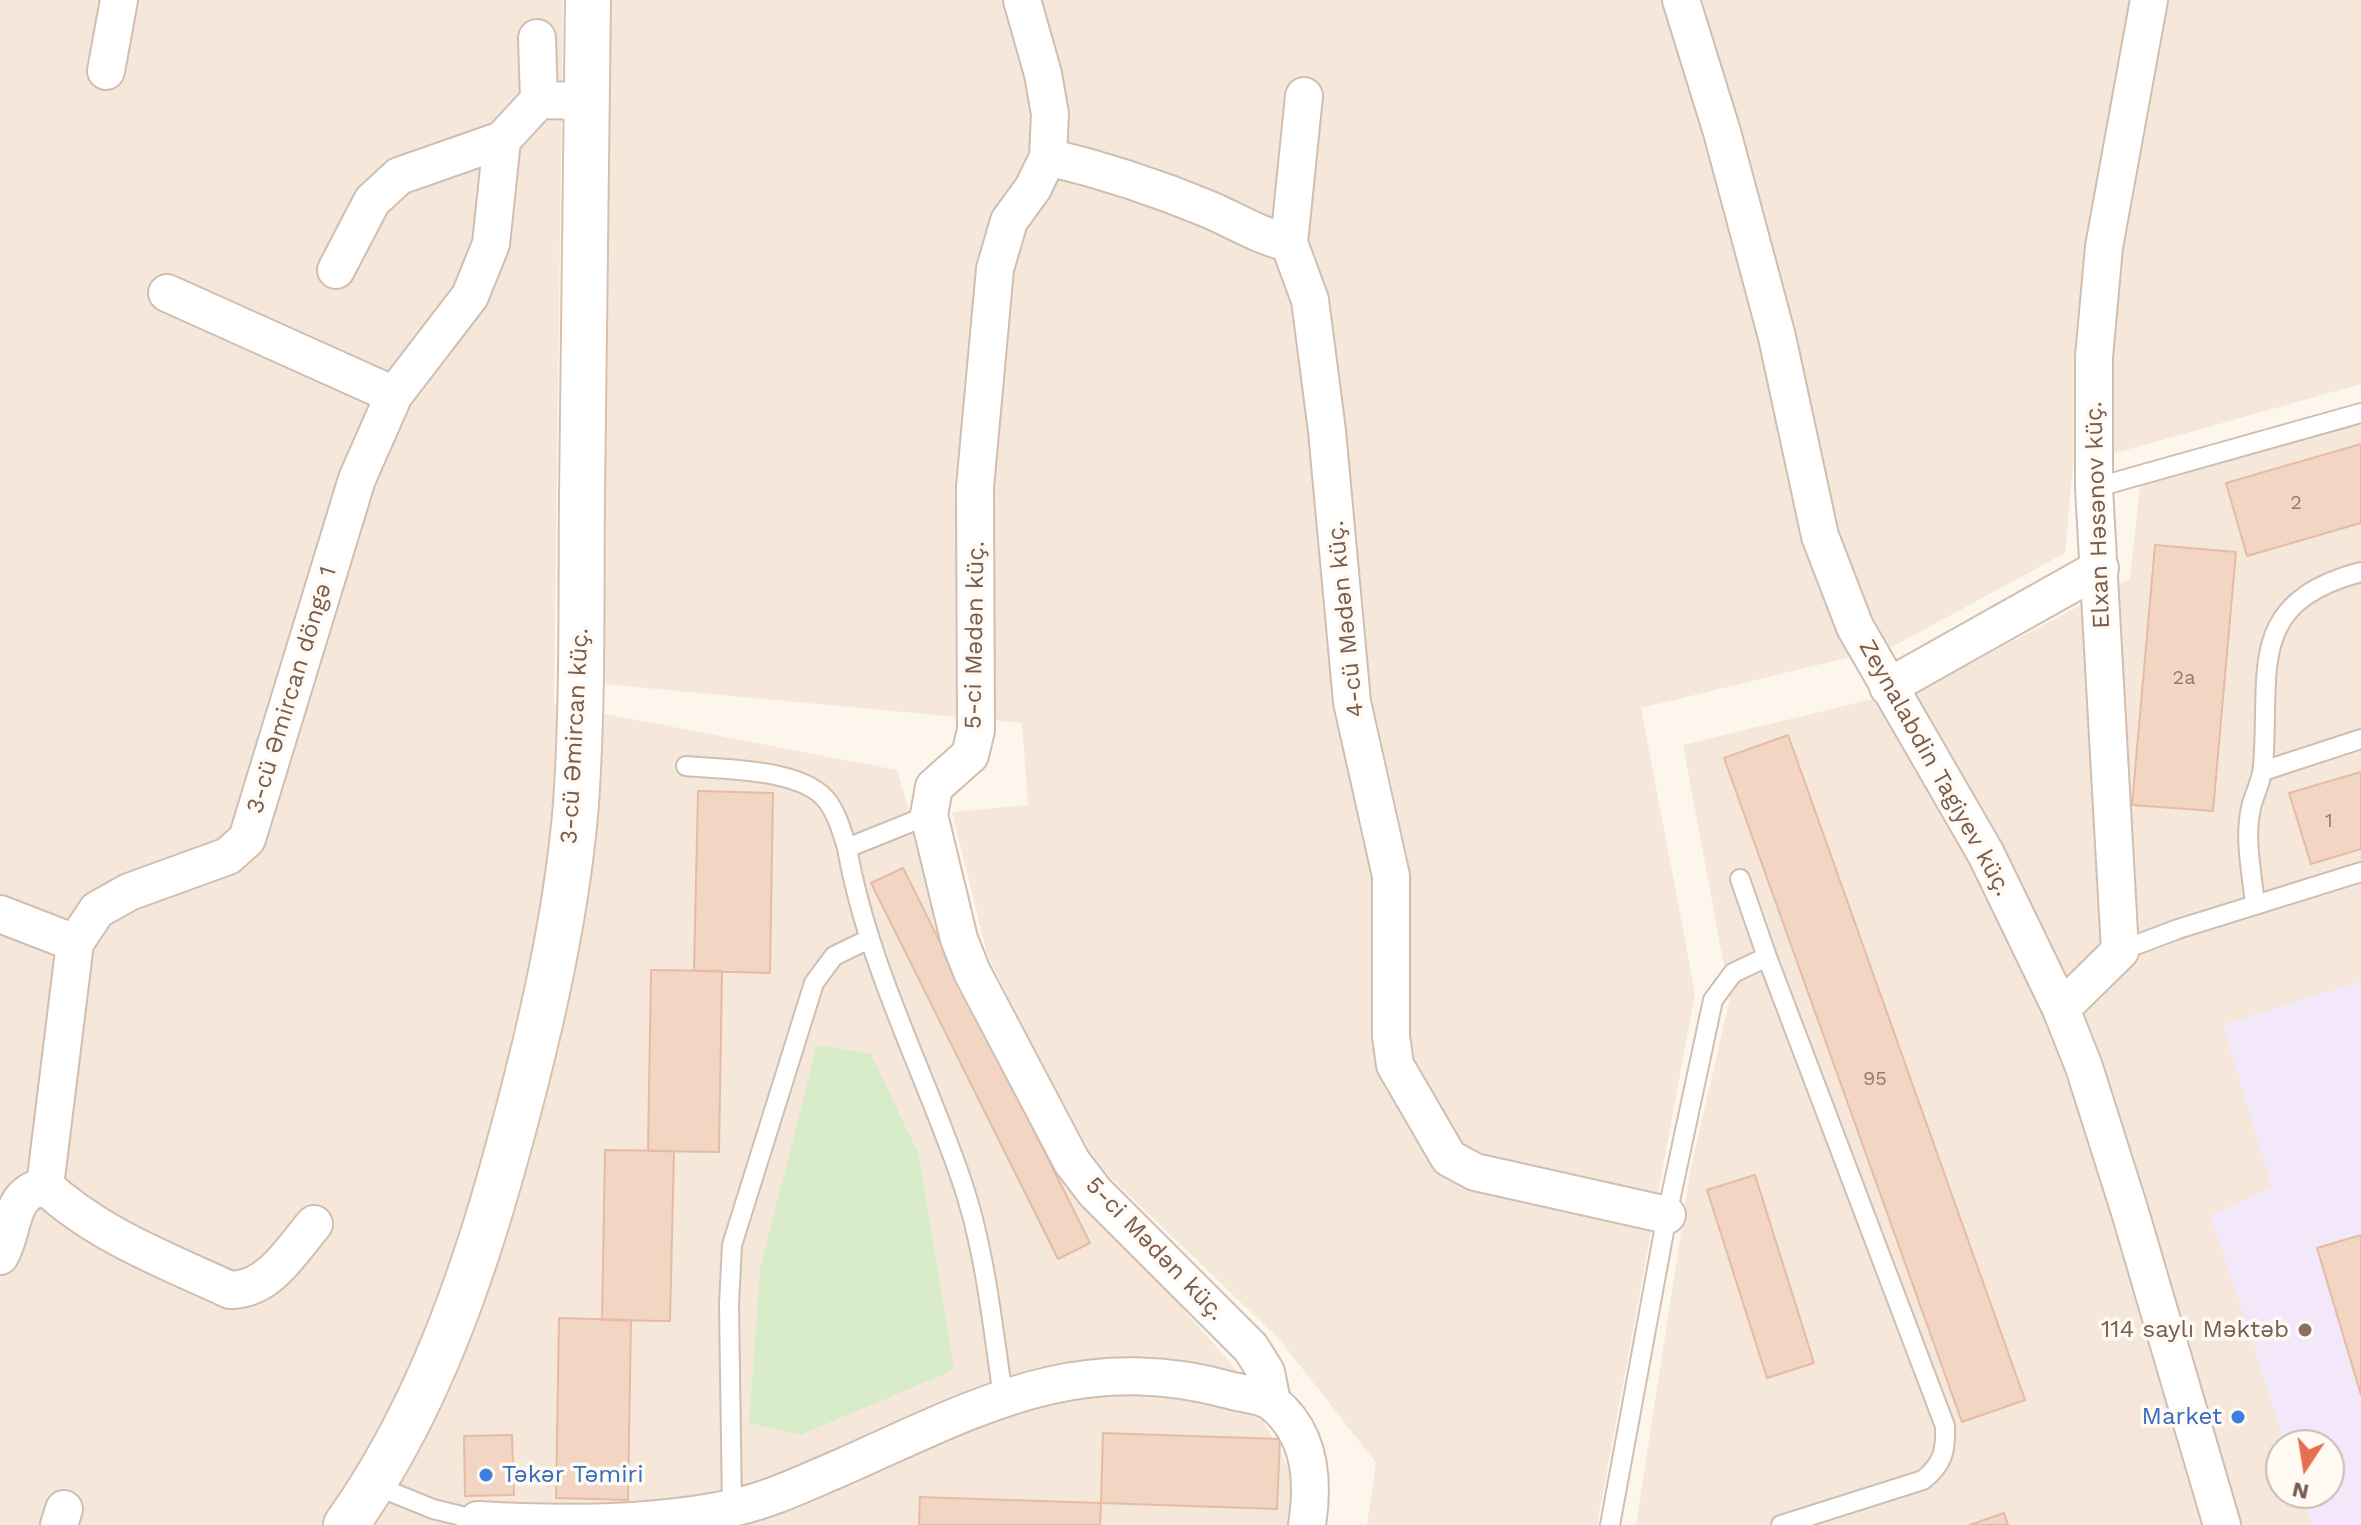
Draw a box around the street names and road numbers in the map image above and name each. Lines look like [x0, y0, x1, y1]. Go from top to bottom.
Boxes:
street label: Elxan Həsənov küç. [2080, 401, 2116, 629]
street label: 4-cü Mədən küç. [1321, 519, 1371, 719]
street label: 5-ci Mədən küç. [959, 541, 991, 729]
street label: 3-cü Əmircan döngə 1 [241, 563, 343, 817]
street label: 3-cü Əmircan küç. [555, 627, 595, 845]
street label: Zeynalabdin Tagiyev küç. [1852, 635, 2018, 901]
street label: 5-ci Mədən küç. [1079, 1171, 1231, 1327]

